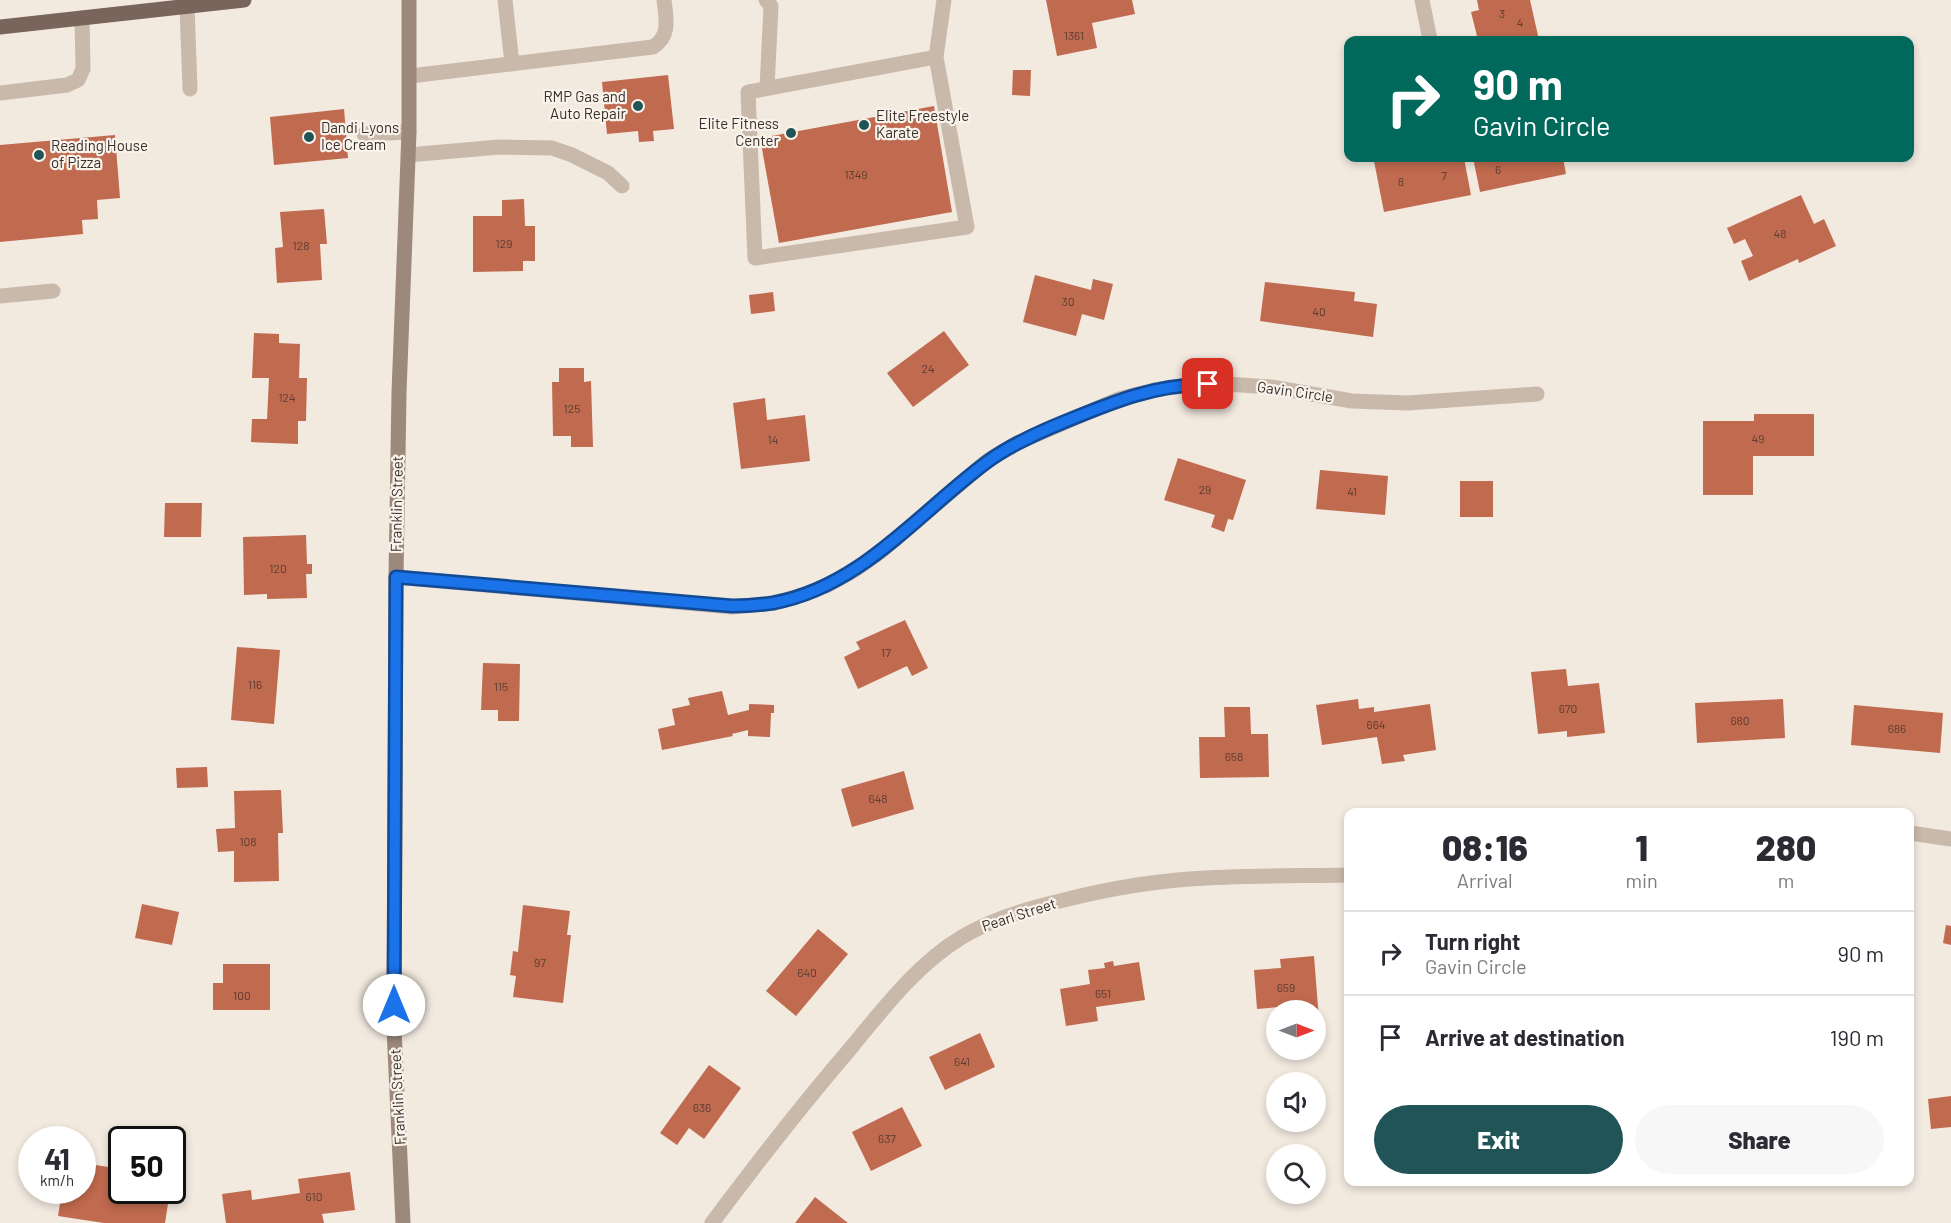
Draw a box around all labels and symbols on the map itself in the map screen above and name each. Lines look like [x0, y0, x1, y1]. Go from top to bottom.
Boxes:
house number: 3 [1499, 6, 1505, 20]
house number: 4 [1517, 15, 1523, 29]
house number: 1361 [1064, 28, 1084, 42]
place label: RMP Gas and Auto Repair [543, 87, 627, 122]
marker: RMP Gas and Auto Repair [631, 99, 645, 113]
place label: Elite Freestyle Karate [876, 106, 969, 141]
place label: Elite Fitness Center [699, 114, 780, 149]
place label: Dandi Lyons Ice Cream [321, 118, 399, 153]
marker: Elite Freestyle Karate [857, 118, 871, 132]
marker: Elite Fitness Center [784, 126, 798, 140]
marker: Dandi Lyons Ice Cream [302, 130, 316, 144]
place label: Reading House of Pizza [51, 136, 148, 171]
marker: Reading House of Pizza [32, 148, 46, 162]
house number: 6 [1495, 162, 1501, 176]
house number: 1349 [844, 167, 868, 181]
house number: 7 [1441, 168, 1447, 182]
house number: 8 [1398, 174, 1404, 188]
house number: 48 [1774, 226, 1786, 240]
house number: 129 [496, 236, 512, 250]
house number: 128 [293, 238, 309, 252]
house number: 30 [1062, 294, 1074, 308]
house number: 40 [1312, 304, 1326, 318]
pin [1182, 358, 1233, 409]
house number: 24 [921, 361, 935, 375]
street label: Gavin Circle [1256, 377, 1334, 405]
house number: 124 [278, 390, 296, 404]
house number: 125 [564, 401, 580, 415]
house number: 49 [1752, 431, 1764, 445]
house number: 14 [768, 432, 778, 446]
street label: Franklin Street [386, 456, 406, 552]
house number: 29 [1199, 482, 1211, 496]
house number: 41 [1347, 484, 1357, 498]
house number: 120 [269, 561, 287, 575]
house number: 17 [881, 645, 891, 659]
house number: 116 [248, 677, 262, 691]
house number: 115 [494, 679, 508, 693]
house number: 670 [1559, 701, 1577, 715]
house number: 680 [1730, 713, 1750, 727]
house number: 664 [1367, 717, 1385, 731]
house number: 686 [1888, 721, 1906, 735]
house number: 658 [1225, 749, 1243, 763]
house number: 648 [868, 791, 888, 805]
house number: 108 [239, 834, 257, 848]
street label: Pearl Street [979, 894, 1058, 935]
house number: 97 [534, 955, 546, 969]
house number: 640 [797, 965, 817, 979]
position arrow [362, 973, 426, 1037]
house number: 659 [1277, 980, 1295, 994]
house number: 651 [1095, 986, 1111, 1000]
house number: 100 [233, 988, 251, 1002]
north arrow [1266, 1000, 1326, 1060]
street label: Franklin Street [385, 1048, 409, 1146]
house number: 641 [954, 1054, 970, 1068]
house number: 636 [693, 1100, 711, 1114]
speed limit sign: 50 [108, 1126, 186, 1204]
house number: 637 [878, 1131, 896, 1145]
house number: 610 [306, 1189, 322, 1203]

